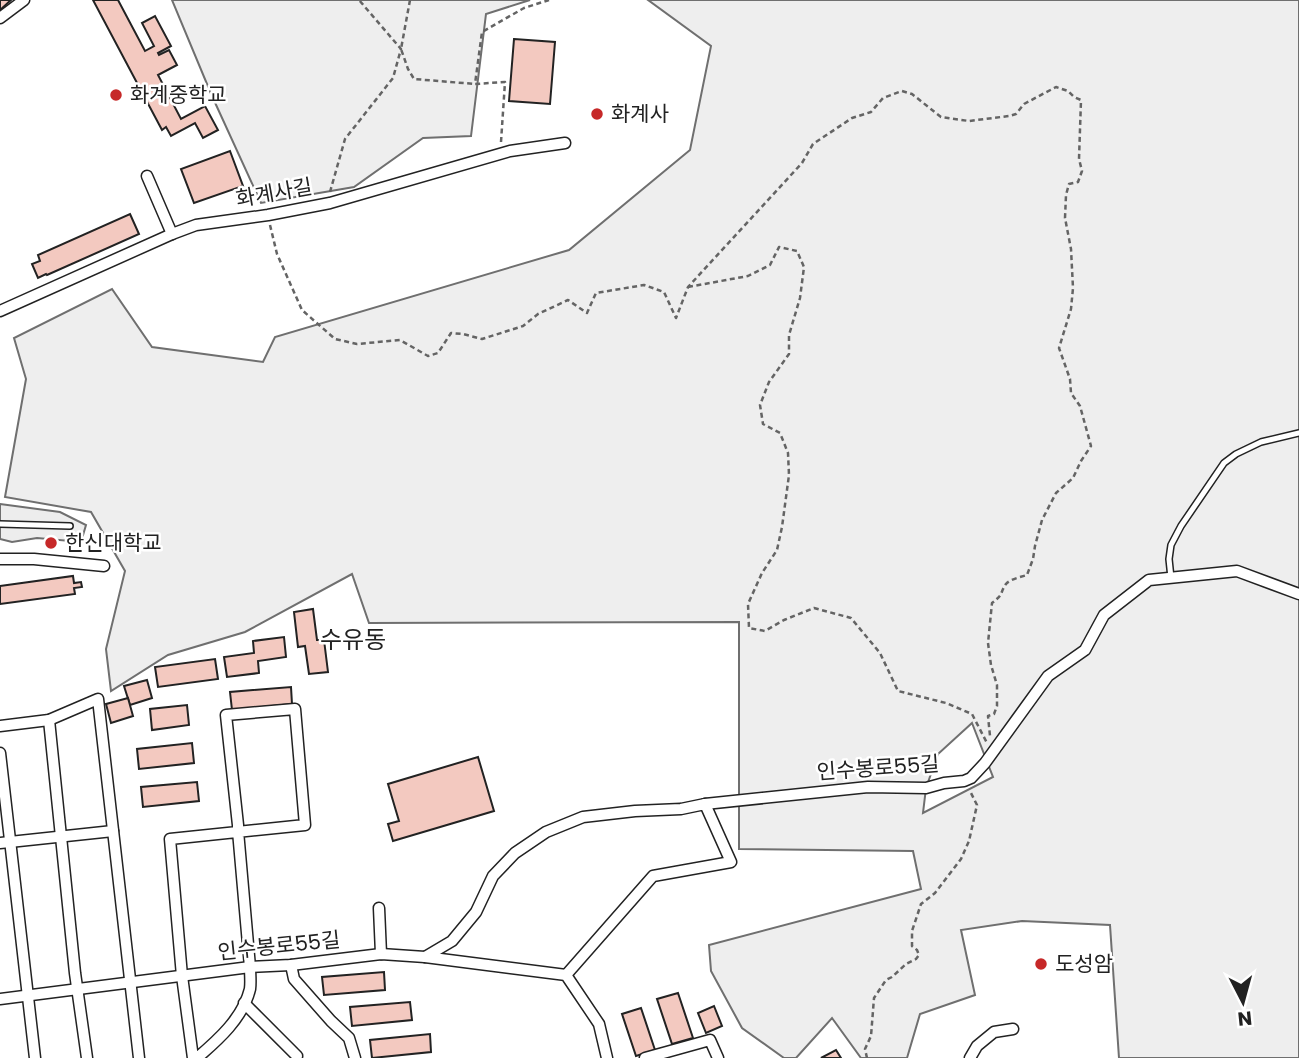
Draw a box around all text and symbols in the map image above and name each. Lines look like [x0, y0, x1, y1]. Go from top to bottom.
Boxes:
place label: 화계중학교 [130, 80, 227, 109]
marker: 화계중학교 [108, 87, 124, 103]
place label: 화계사 [611, 99, 669, 128]
marker: 화계사 [589, 106, 605, 122]
street label: 화계사길 [233, 172, 314, 213]
place label: 한신대학교 [65, 528, 162, 557]
marker: 한신대학교 [43, 535, 59, 551]
district label: 수유동 [320, 623, 386, 656]
street label: 인수봉로55길 [816, 749, 940, 786]
street label: 인수봉로55길 [216, 925, 342, 966]
place label: 도성암 [1055, 949, 1113, 978]
marker: 도성암 [1033, 956, 1049, 972]
north arrow [1208, 967, 1278, 1037]
text: N [1236, 1004, 1253, 1033]

